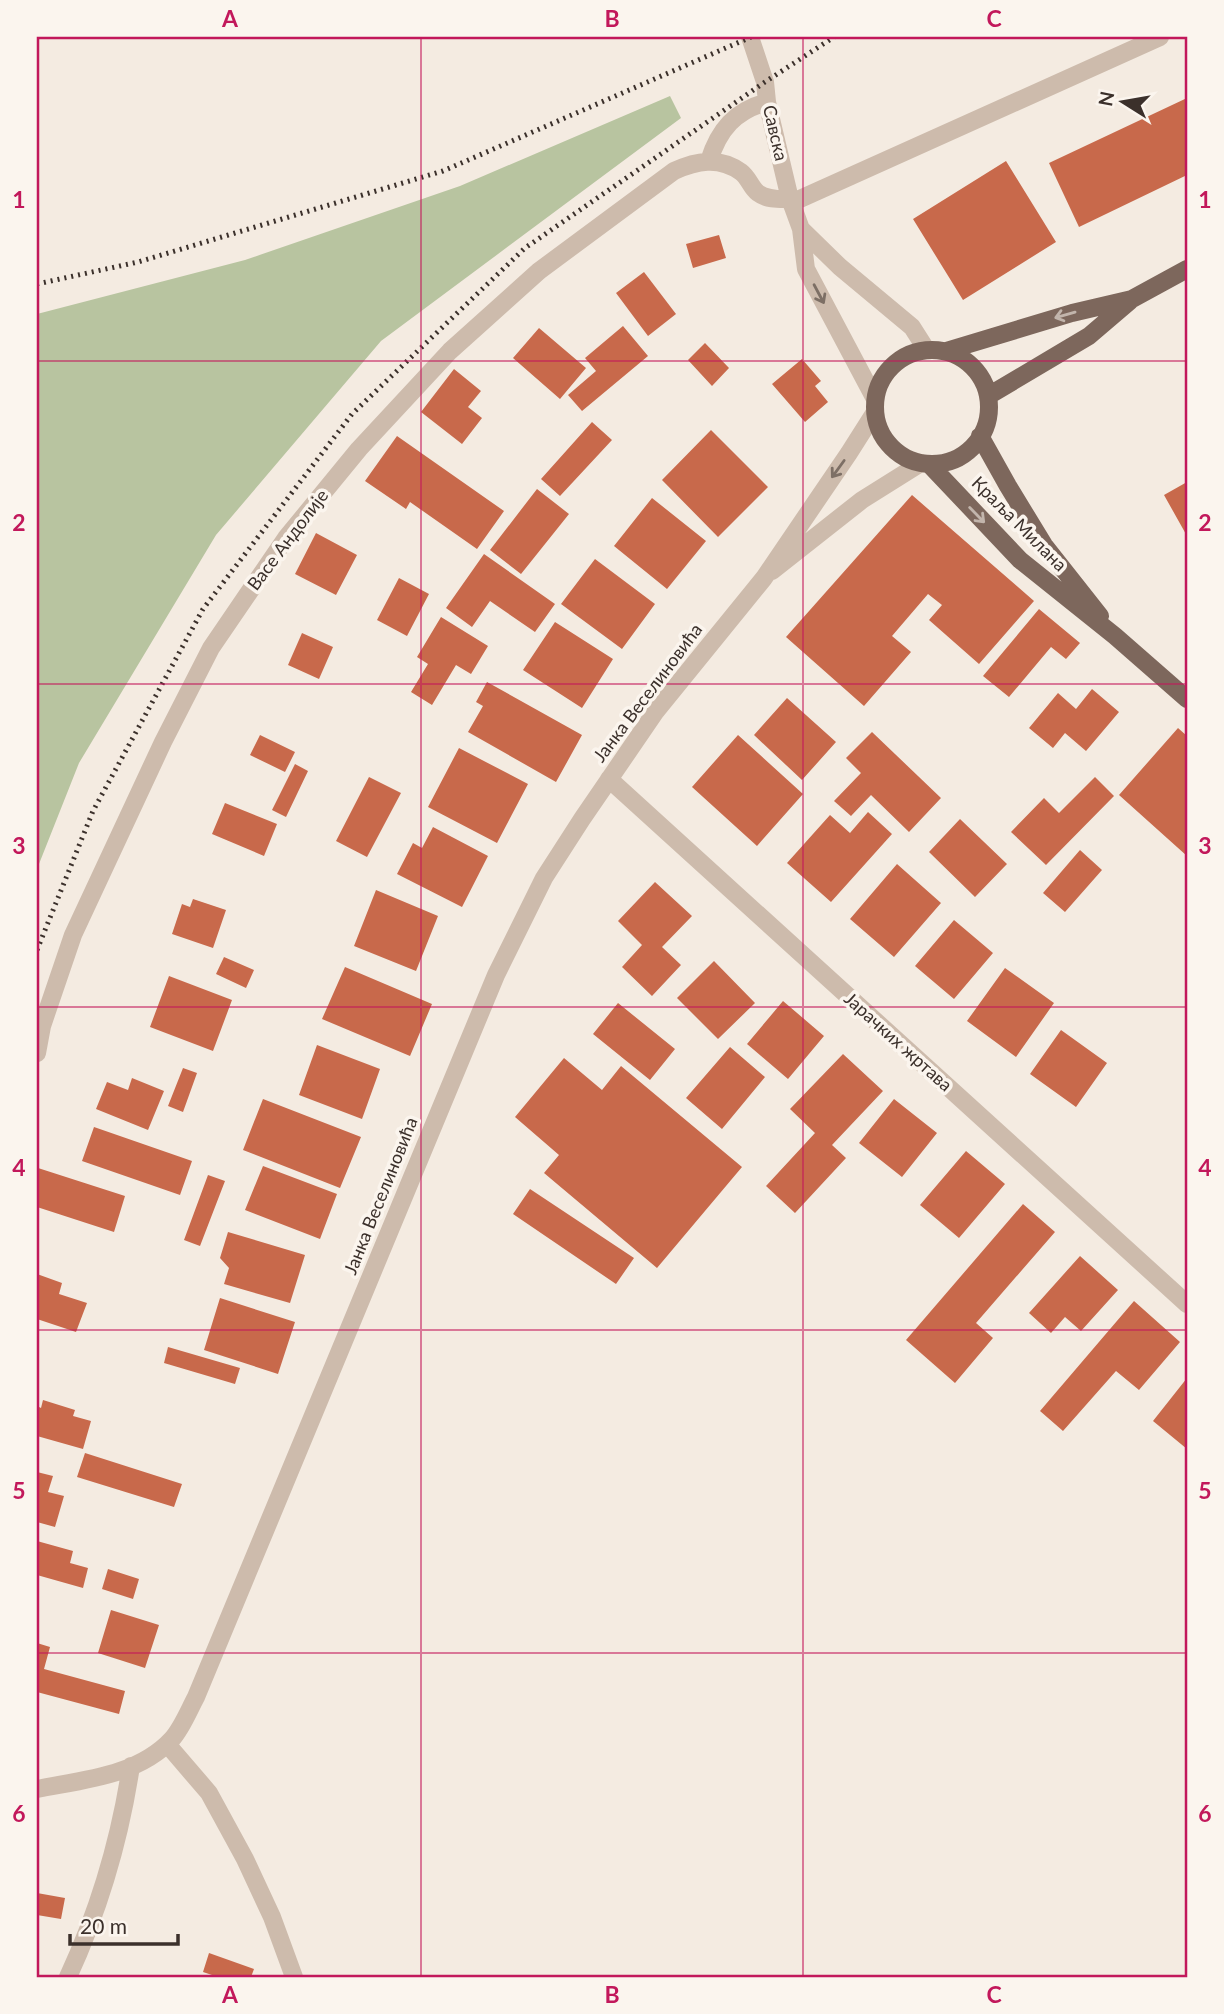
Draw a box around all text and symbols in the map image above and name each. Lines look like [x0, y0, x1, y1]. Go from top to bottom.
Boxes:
text: A [221, 4, 239, 32]
text: B [604, 4, 620, 32]
text: C [986, 4, 1002, 32]
north arrow [1088, 66, 1158, 136]
text: N [1093, 89, 1119, 108]
street label: Савска [759, 103, 793, 163]
text: 1 [12, 185, 26, 213]
text: 1 [1198, 185, 1212, 213]
one-way arrow [813, 283, 827, 304]
one-way arrow [1055, 310, 1077, 323]
one-way arrow [831, 459, 845, 478]
street label: Краља Милана [968, 471, 1072, 575]
street label: Васе Андолије [242, 485, 332, 594]
one-way arrow [968, 506, 985, 523]
text: 2 [12, 508, 26, 536]
text: 2 [1198, 508, 1212, 536]
street label: Јанка Веселиновића [588, 619, 706, 766]
text: 3 [12, 831, 26, 859]
text: 3 [1198, 831, 1212, 859]
street label: Јарачких жртава [840, 987, 957, 1095]
street label: Јанка Веселиновића [338, 1114, 422, 1277]
text: 4 [12, 1153, 26, 1181]
text: 4 [1198, 1153, 1212, 1181]
text: 5 [12, 1476, 26, 1504]
text: 5 [1198, 1476, 1212, 1504]
text: 6 [12, 1799, 26, 1827]
text: 6 [1198, 1799, 1212, 1827]
scale bar [70, 1902, 178, 1946]
text: 20 m [80, 1913, 127, 1938]
text: A [221, 1980, 239, 2008]
text: B [604, 1980, 620, 2008]
text: C [986, 1980, 1002, 2008]

